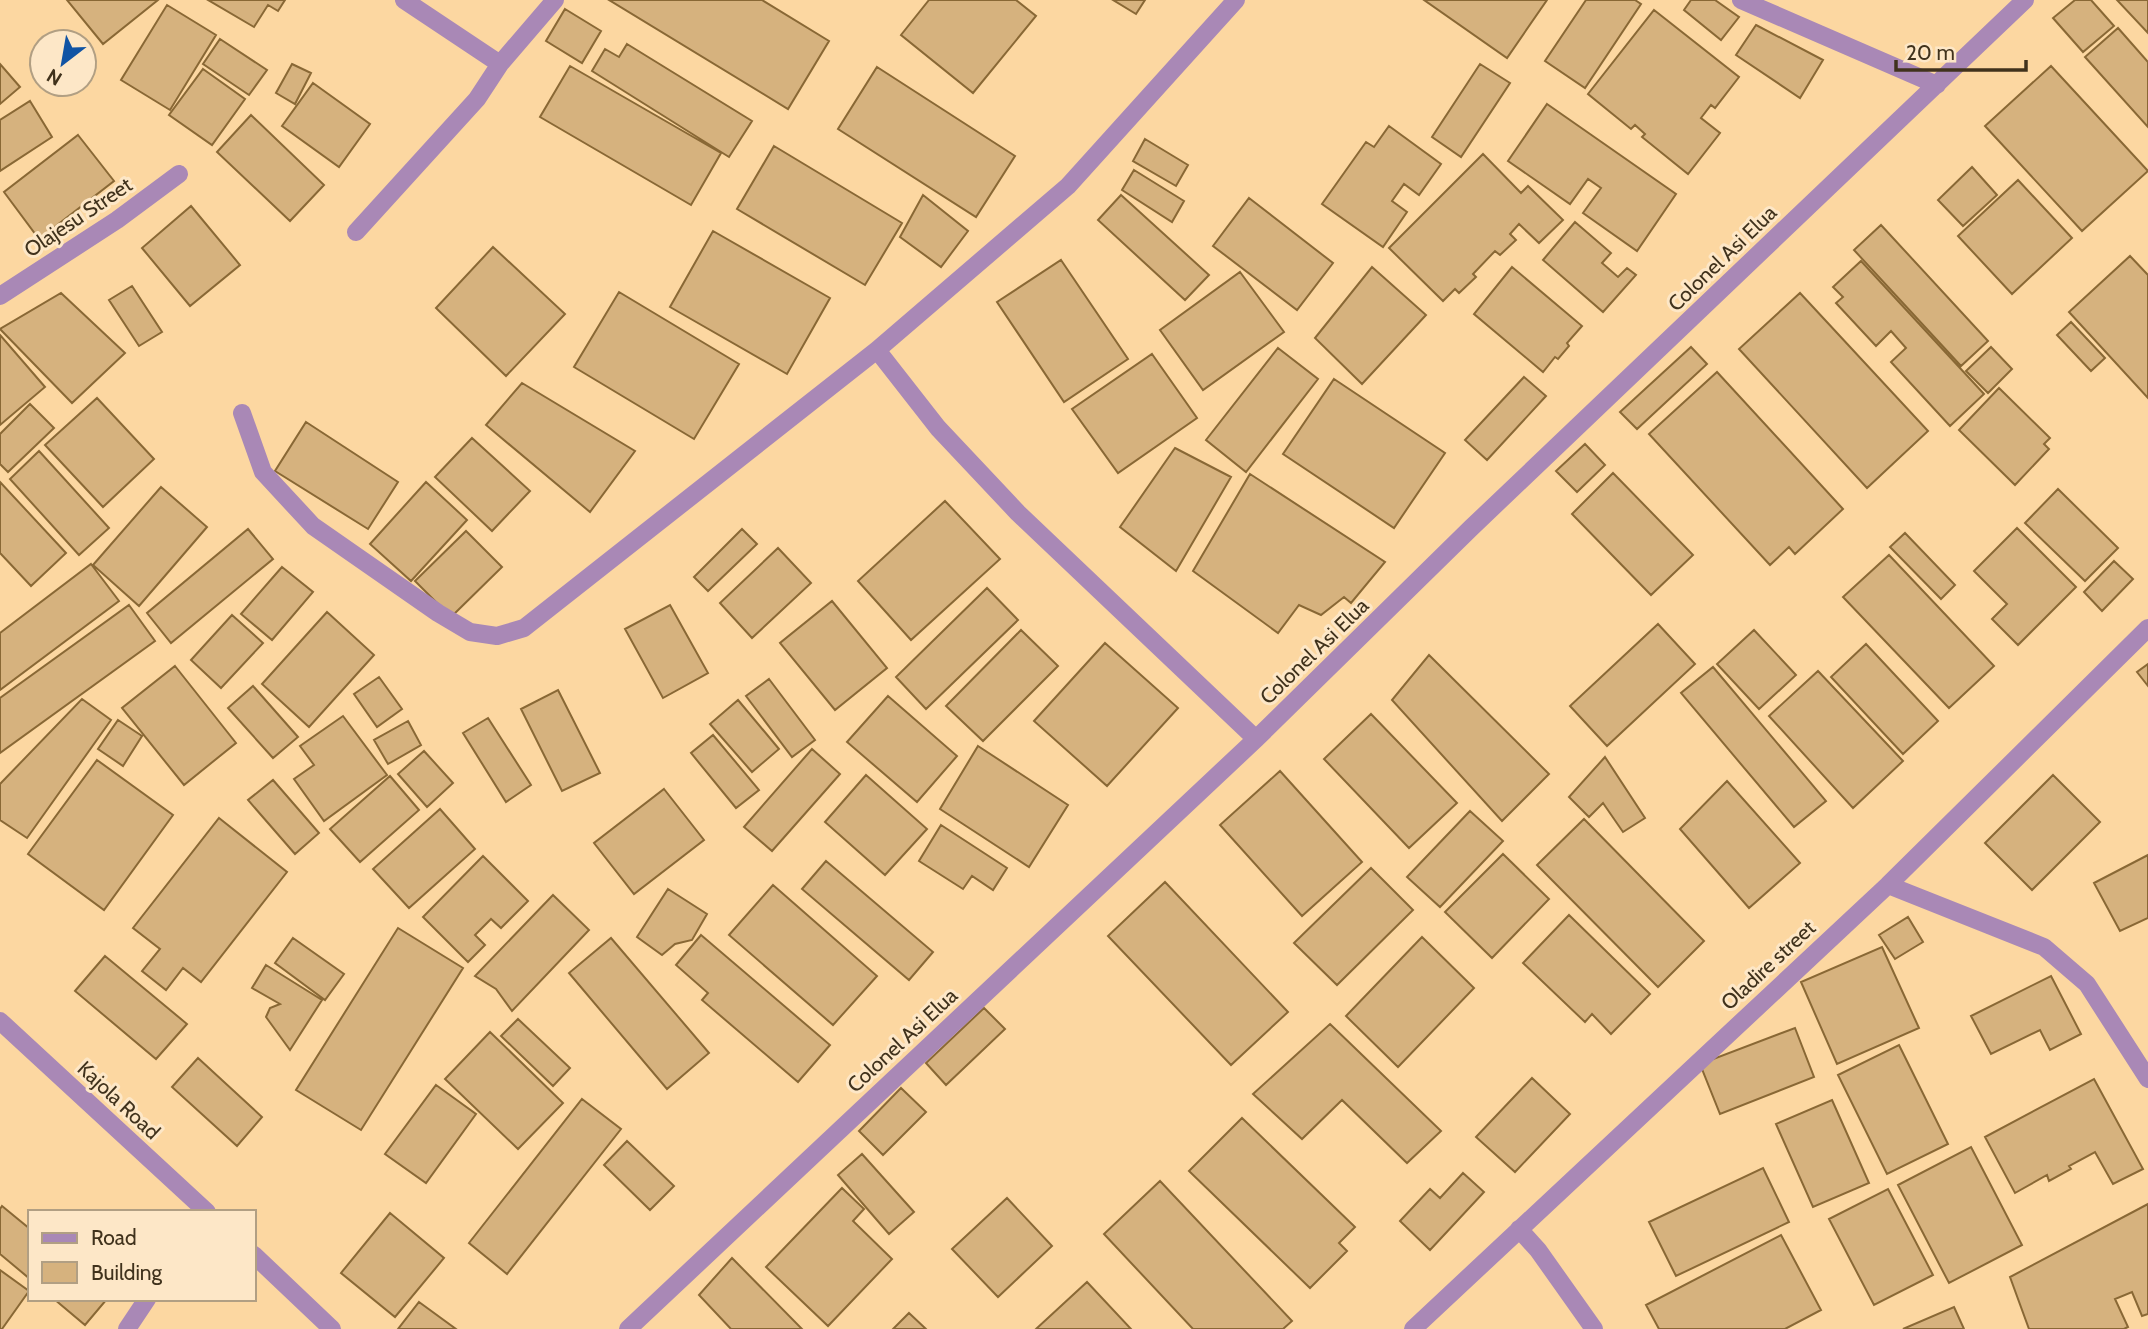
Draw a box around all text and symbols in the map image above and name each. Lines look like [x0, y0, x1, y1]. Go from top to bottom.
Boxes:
north arrow [28, 28, 98, 98]
scale bar [1896, 28, 2025, 72]
text: 20 m [1906, 40, 1955, 65]
text: N [43, 64, 66, 90]
street label: Olajesu Street [19, 172, 137, 263]
street label: Colonel Asi Elua [1663, 200, 1781, 316]
street label: Colonel Asi Elua [1255, 593, 1373, 709]
street label: Oladire street [1716, 915, 1820, 1015]
street label: Colonel Asi Elua [842, 983, 962, 1097]
street label: Kajola Road [72, 1056, 165, 1145]
legend [28, 1210, 256, 1301]
text: Road [91, 1225, 137, 1250]
text: Building [91, 1260, 163, 1285]

